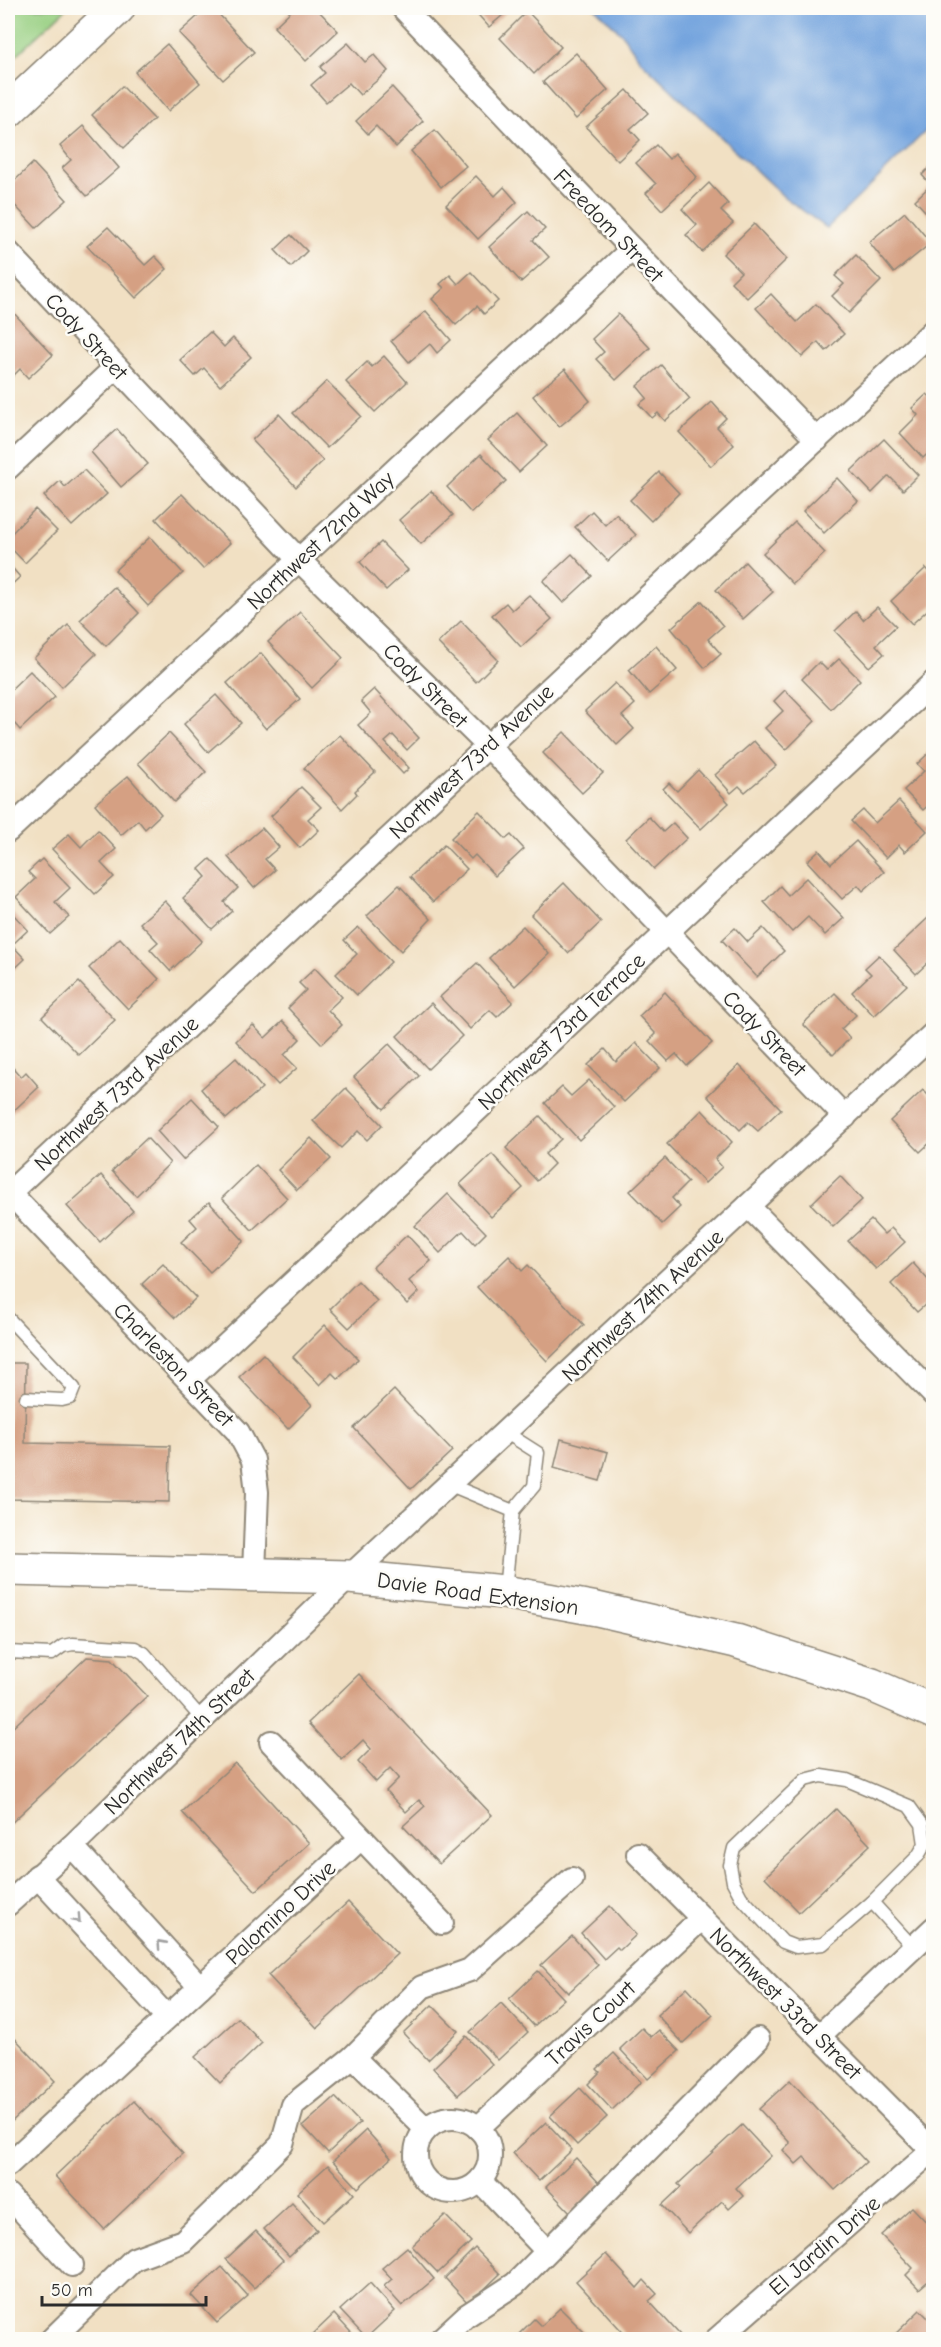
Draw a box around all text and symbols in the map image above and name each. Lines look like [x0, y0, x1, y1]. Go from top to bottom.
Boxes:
street label: Freedom Street [548, 164, 669, 288]
street label: Cody Street [40, 288, 133, 386]
street label: Northwest 72nd Way [242, 466, 400, 615]
street label: Cody Street [378, 638, 474, 734]
street label: Northwest 73rd Avenue [384, 679, 559, 845]
street label: Northwest 73rd Terrace [473, 948, 651, 1116]
street label: Cody Street [717, 985, 812, 1082]
street label: Northwest 73rd Avenue [29, 1011, 204, 1177]
street label: Northwest 74th Avenue [557, 1224, 729, 1387]
street label: Charleston Street [108, 1297, 239, 1433]
street label: Davie Road Extension [376, 1567, 580, 1621]
street label: Northwest 74th Street [99, 1663, 261, 1820]
street label: Palomino Drive [220, 1855, 341, 1970]
one-way arrow [70, 1913, 81, 1923]
street label: Northwest 33rd Street [704, 1922, 867, 2085]
one-way arrow [157, 1940, 168, 1950]
street label: Travis Court [540, 1975, 641, 2072]
street label: El Jardin Drive [764, 2191, 885, 2301]
scale bar [42, 2269, 206, 2307]
text: 50 m [51, 2280, 93, 2301]

